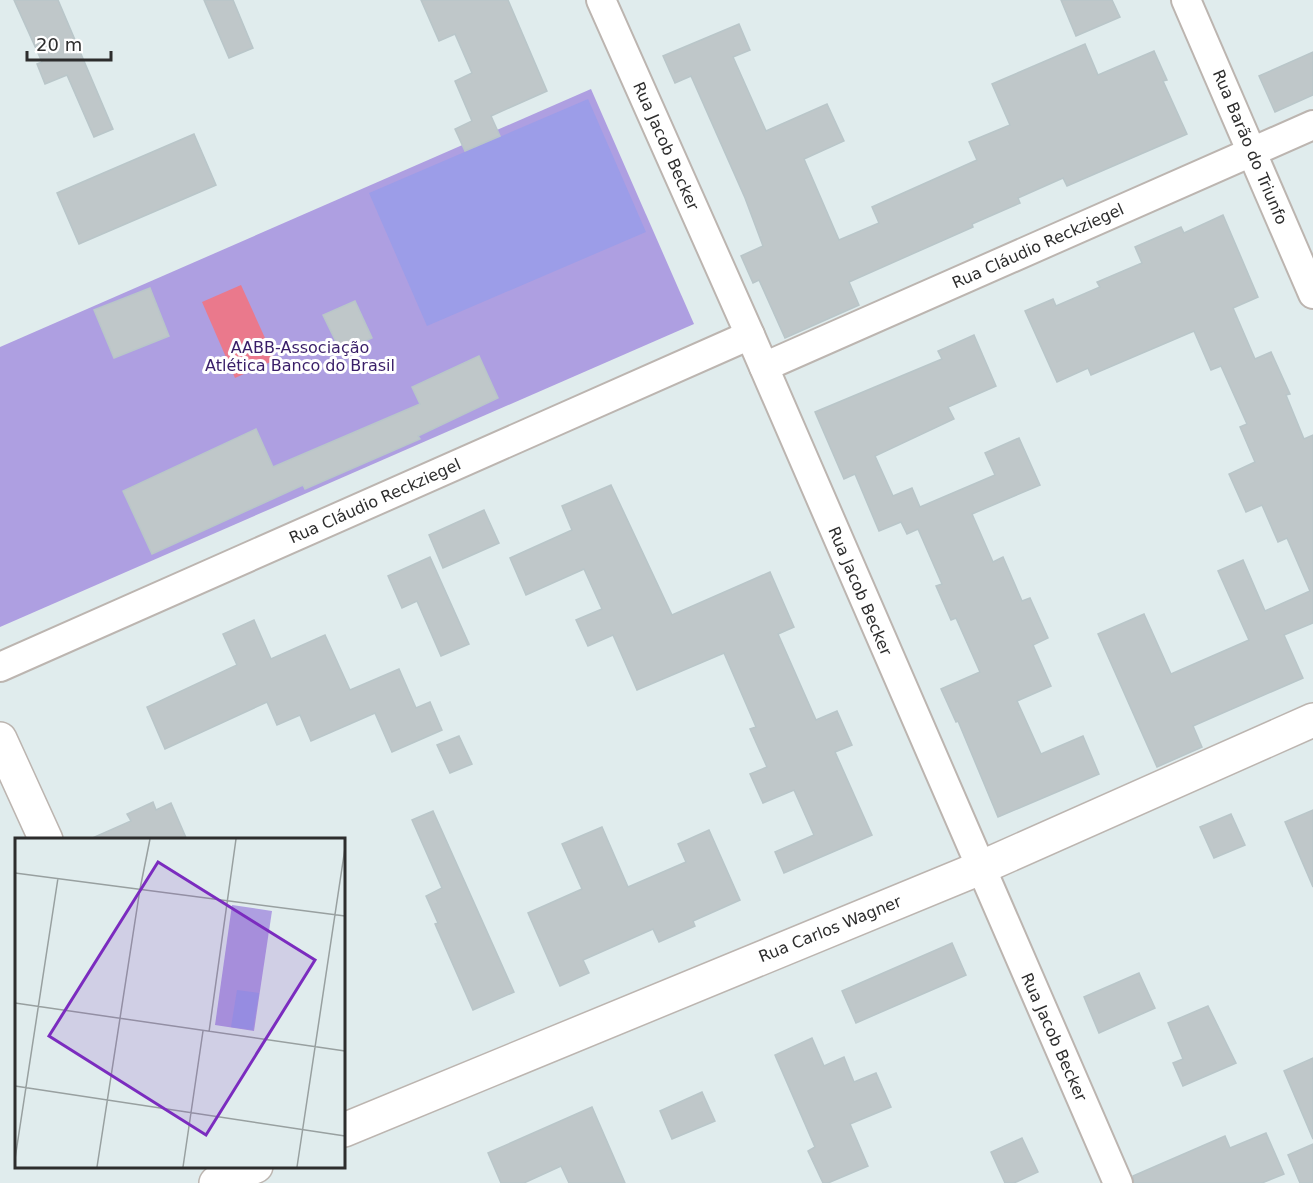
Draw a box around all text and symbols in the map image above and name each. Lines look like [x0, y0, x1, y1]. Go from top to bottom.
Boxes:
scale bar [27, 24, 111, 62]
text: 20 m [36, 34, 82, 55]
street label: Rua Barão do Triunfo [1209, 67, 1291, 227]
street label: Rua Jacob Becker [629, 79, 703, 214]
street label: Rua Cláudio Reckziegel [949, 200, 1127, 292]
park label: AABB-Associação Atlética Banco do Brasil [205, 338, 395, 375]
street label: Rua Cláudio Reckziegel [286, 455, 464, 547]
street label: Rua Jacob Becker [824, 524, 896, 659]
inset map [15, 838, 345, 1168]
street label: Rua Carlos Wagner [756, 892, 904, 966]
street label: Rua Jacob Becker [1017, 970, 1091, 1105]

